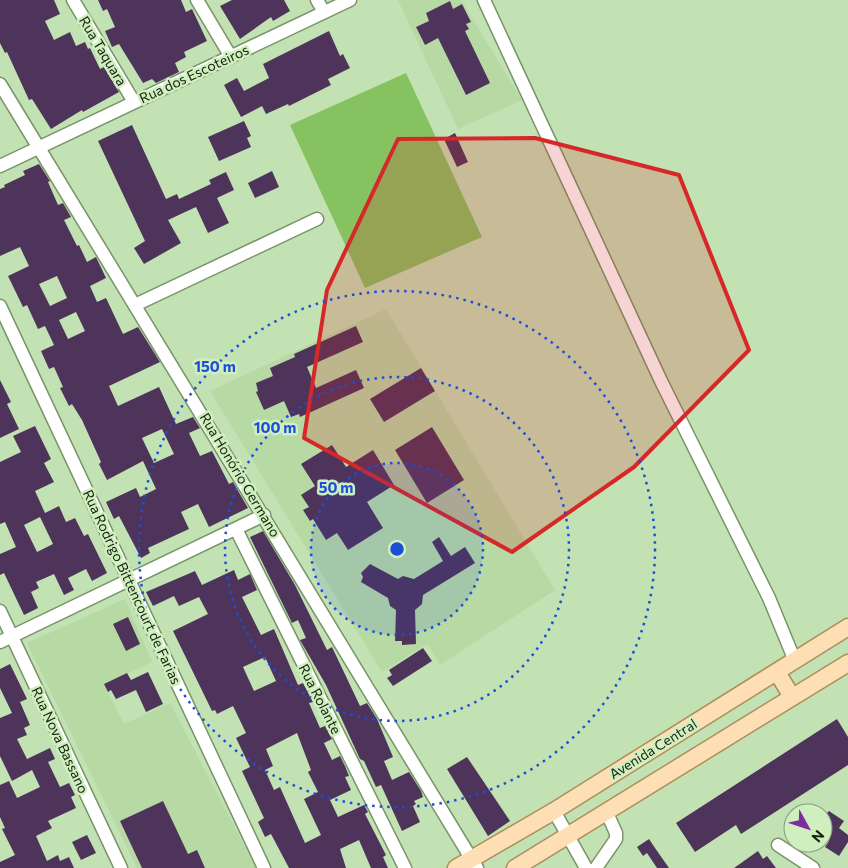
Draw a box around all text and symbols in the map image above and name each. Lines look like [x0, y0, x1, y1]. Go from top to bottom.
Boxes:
street label: Rua Taquara [76, 13, 131, 89]
street label: Rua dos Escoteiros [136, 41, 251, 106]
text: 150 m [194, 357, 236, 375]
street label: Rua Honório Germano [197, 410, 284, 540]
text: 100 m [254, 418, 296, 436]
text: 50 m [319, 478, 353, 496]
street label: Rua Rodrigo Bittencourt de Farias [80, 487, 185, 687]
centre of rings [388, 540, 406, 558]
street label: Rua Rolante [296, 661, 345, 737]
street label: Rua Nova Bassano [28, 684, 93, 796]
street label: Avenida Central [606, 715, 700, 782]
north arrow [783, 803, 833, 853]
text: N [808, 827, 828, 846]

